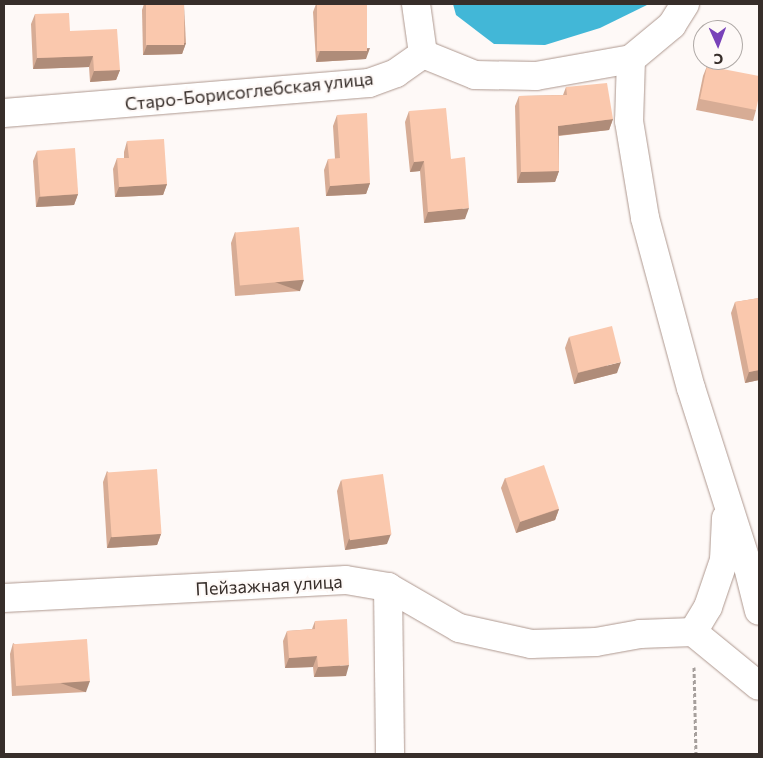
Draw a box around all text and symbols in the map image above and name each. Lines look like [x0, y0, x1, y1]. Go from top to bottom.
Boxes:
north arrow [693, 20, 743, 70]
text: С [713, 51, 724, 68]
street label: Старо-Борисоглебская улица [124, 67, 374, 115]
street label: Пейзажная улица [195, 570, 343, 600]

